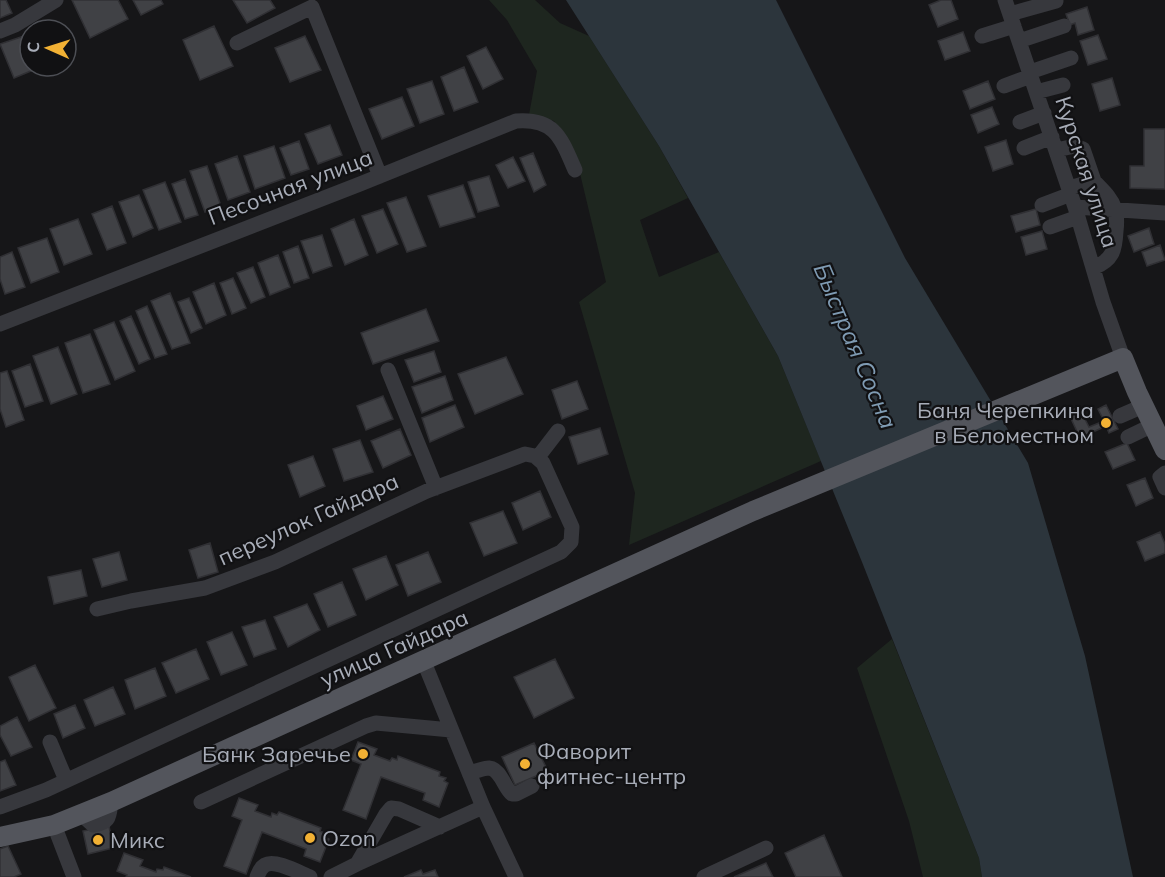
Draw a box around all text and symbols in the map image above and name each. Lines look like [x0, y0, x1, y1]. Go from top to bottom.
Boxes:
north arrow [18, 18, 78, 78]
text: С [23, 41, 43, 53]
street label: Курская улица [1049, 93, 1125, 251]
street label: Песочная улица [204, 143, 376, 231]
water label: Быстрая Сосна [808, 258, 904, 433]
place label: Баня Черепкина в Беломестном [917, 396, 1094, 449]
marker: Баня Черепкина в Беломестном [1099, 416, 1113, 430]
street label: переулок Гайдара [213, 467, 403, 571]
street label: улица Гайдара [316, 603, 472, 693]
place label: Фаворит фитнес-центр [537, 737, 686, 790]
place label: Банк Заречье [202, 740, 351, 768]
marker: Банк Заречье [356, 747, 370, 761]
marker: Фаворит фитнес-центр [518, 757, 532, 771]
place label: Ozon [322, 824, 376, 852]
place label: Микс [110, 826, 165, 854]
marker: Ozon [303, 831, 317, 845]
marker: Микс [91, 833, 105, 847]

